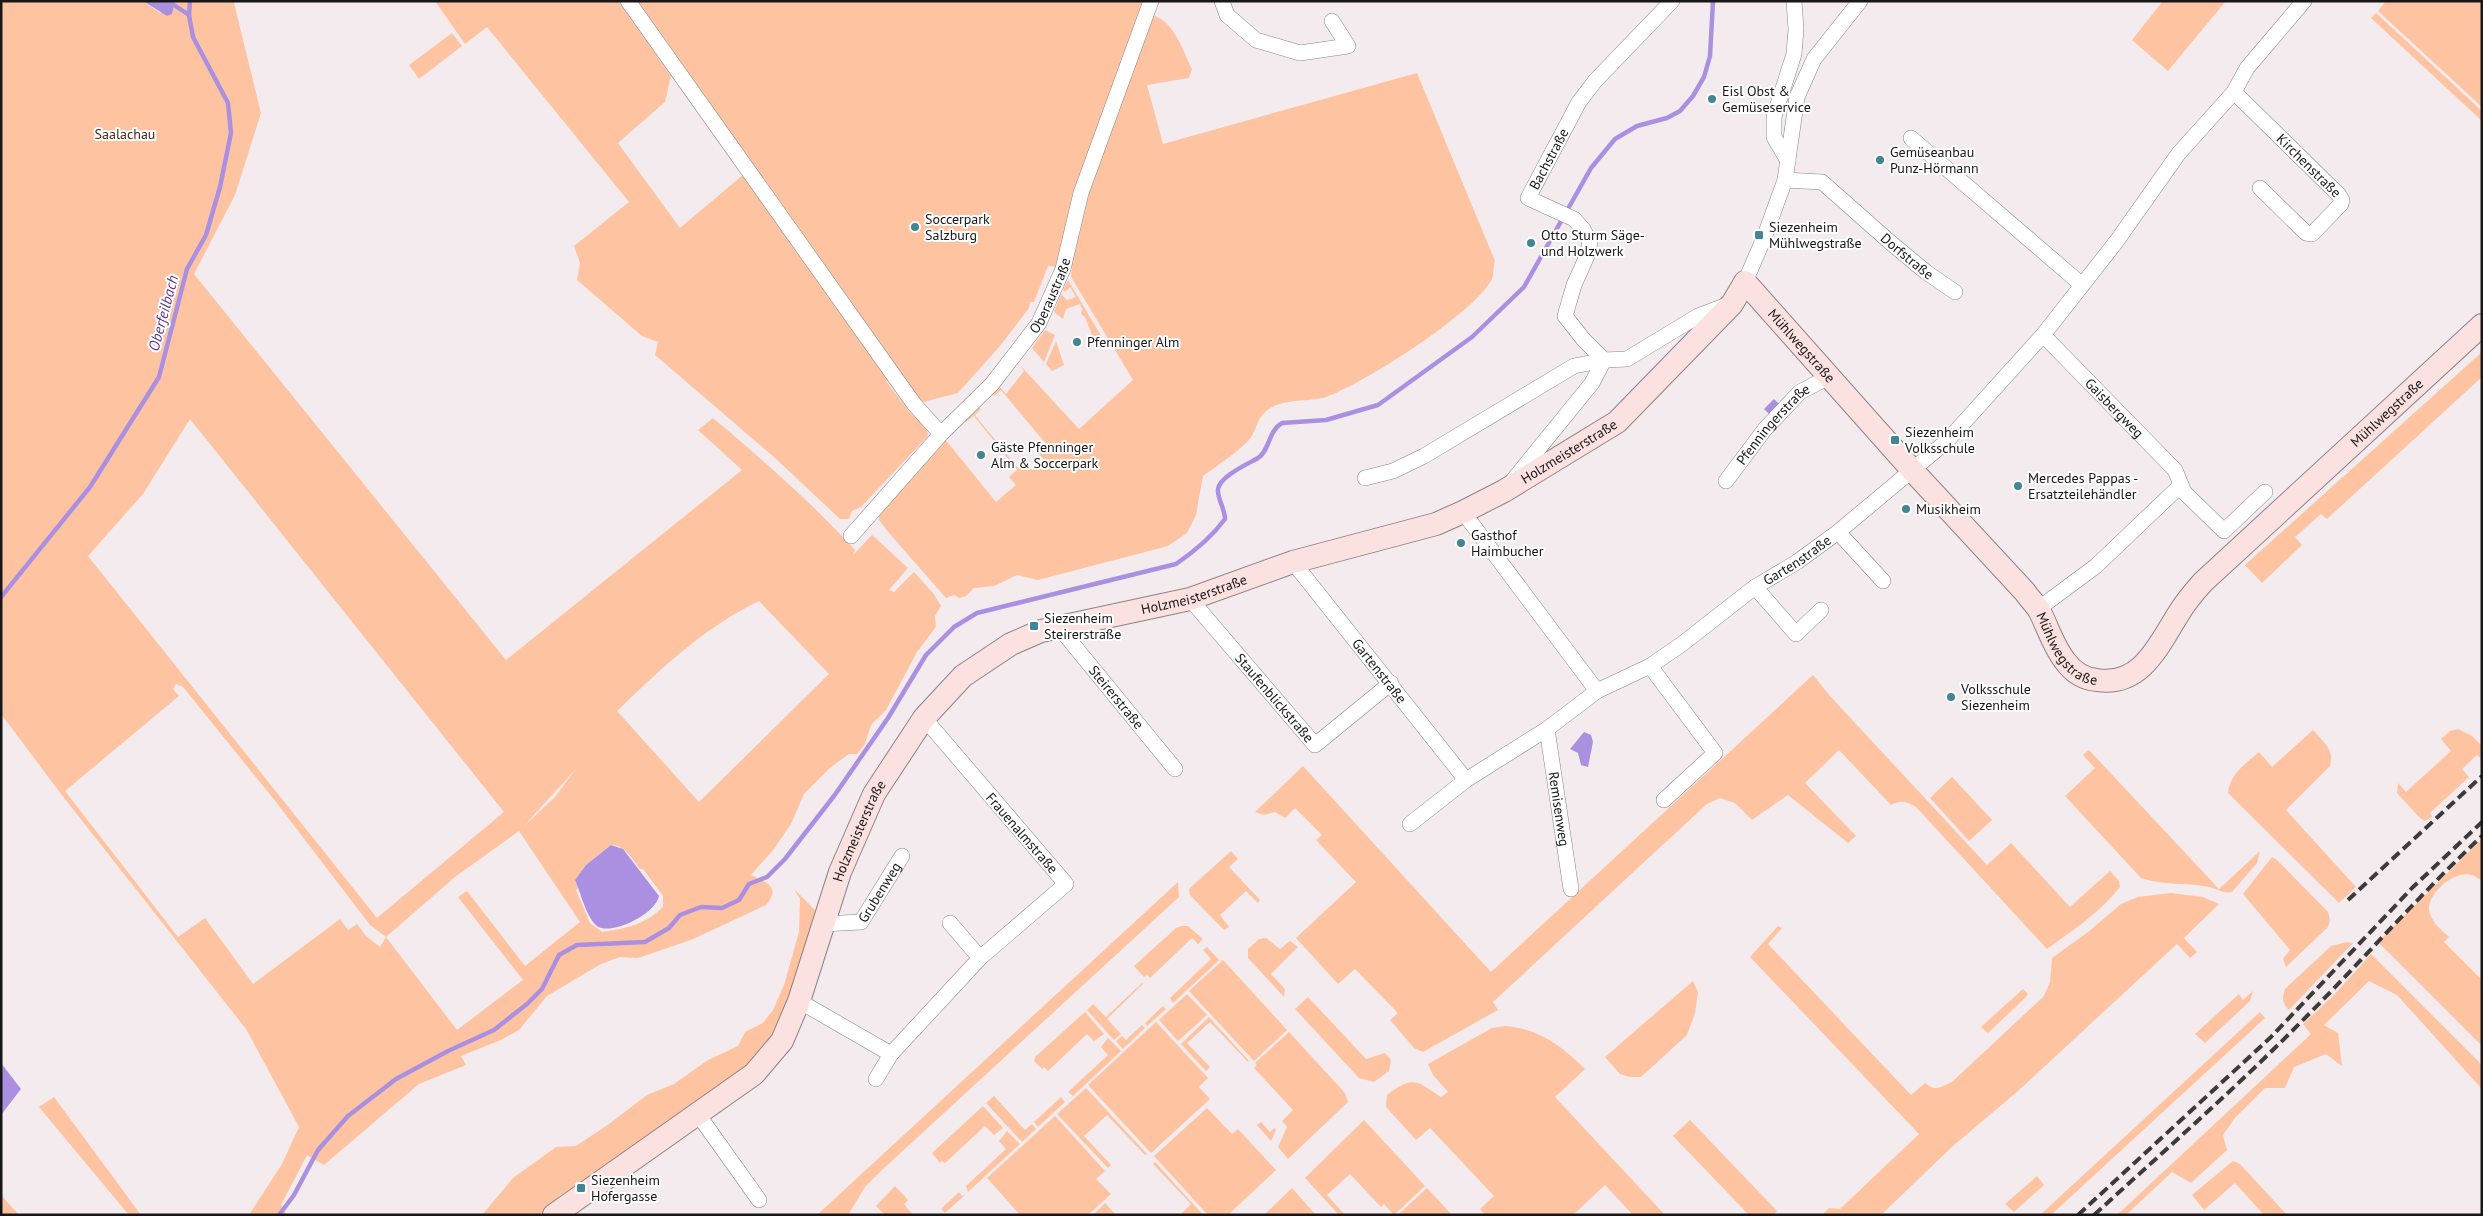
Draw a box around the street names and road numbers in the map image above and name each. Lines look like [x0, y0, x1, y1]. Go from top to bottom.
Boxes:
street label: Bachstraße [1525, 125, 1572, 193]
street label: Kirchenstraße [2273, 130, 2345, 201]
street label: Dorfstraße [1877, 229, 1937, 284]
street label: Oberaustraße [1025, 256, 1074, 337]
street label: Mühlwegstraße [1764, 305, 1839, 386]
street label: Gaisbergweg [2081, 374, 2148, 442]
street label: Mühlwegstraße [2347, 375, 2427, 451]
street label: Pfenningerstraße [1732, 380, 1813, 469]
street label: Holzmeisterstraße [1517, 415, 1620, 488]
street label: Gartenstraße [1760, 531, 1835, 589]
street label: Holzmeisterstraße [1139, 570, 1249, 618]
street label: Mühlwegstraße [2032, 609, 2099, 689]
street label: Gartenstraße [1348, 635, 1411, 707]
street label: Staufenblickstraße [1231, 649, 1318, 746]
street label: Steirerstraße [1085, 662, 1148, 733]
street label: Remisenweg [1545, 771, 1573, 848]
street label: Holzmeisterstraße [828, 777, 890, 884]
street label: Frauenalmstraße [982, 789, 1062, 877]
street label: Grubenweg [854, 859, 905, 926]

